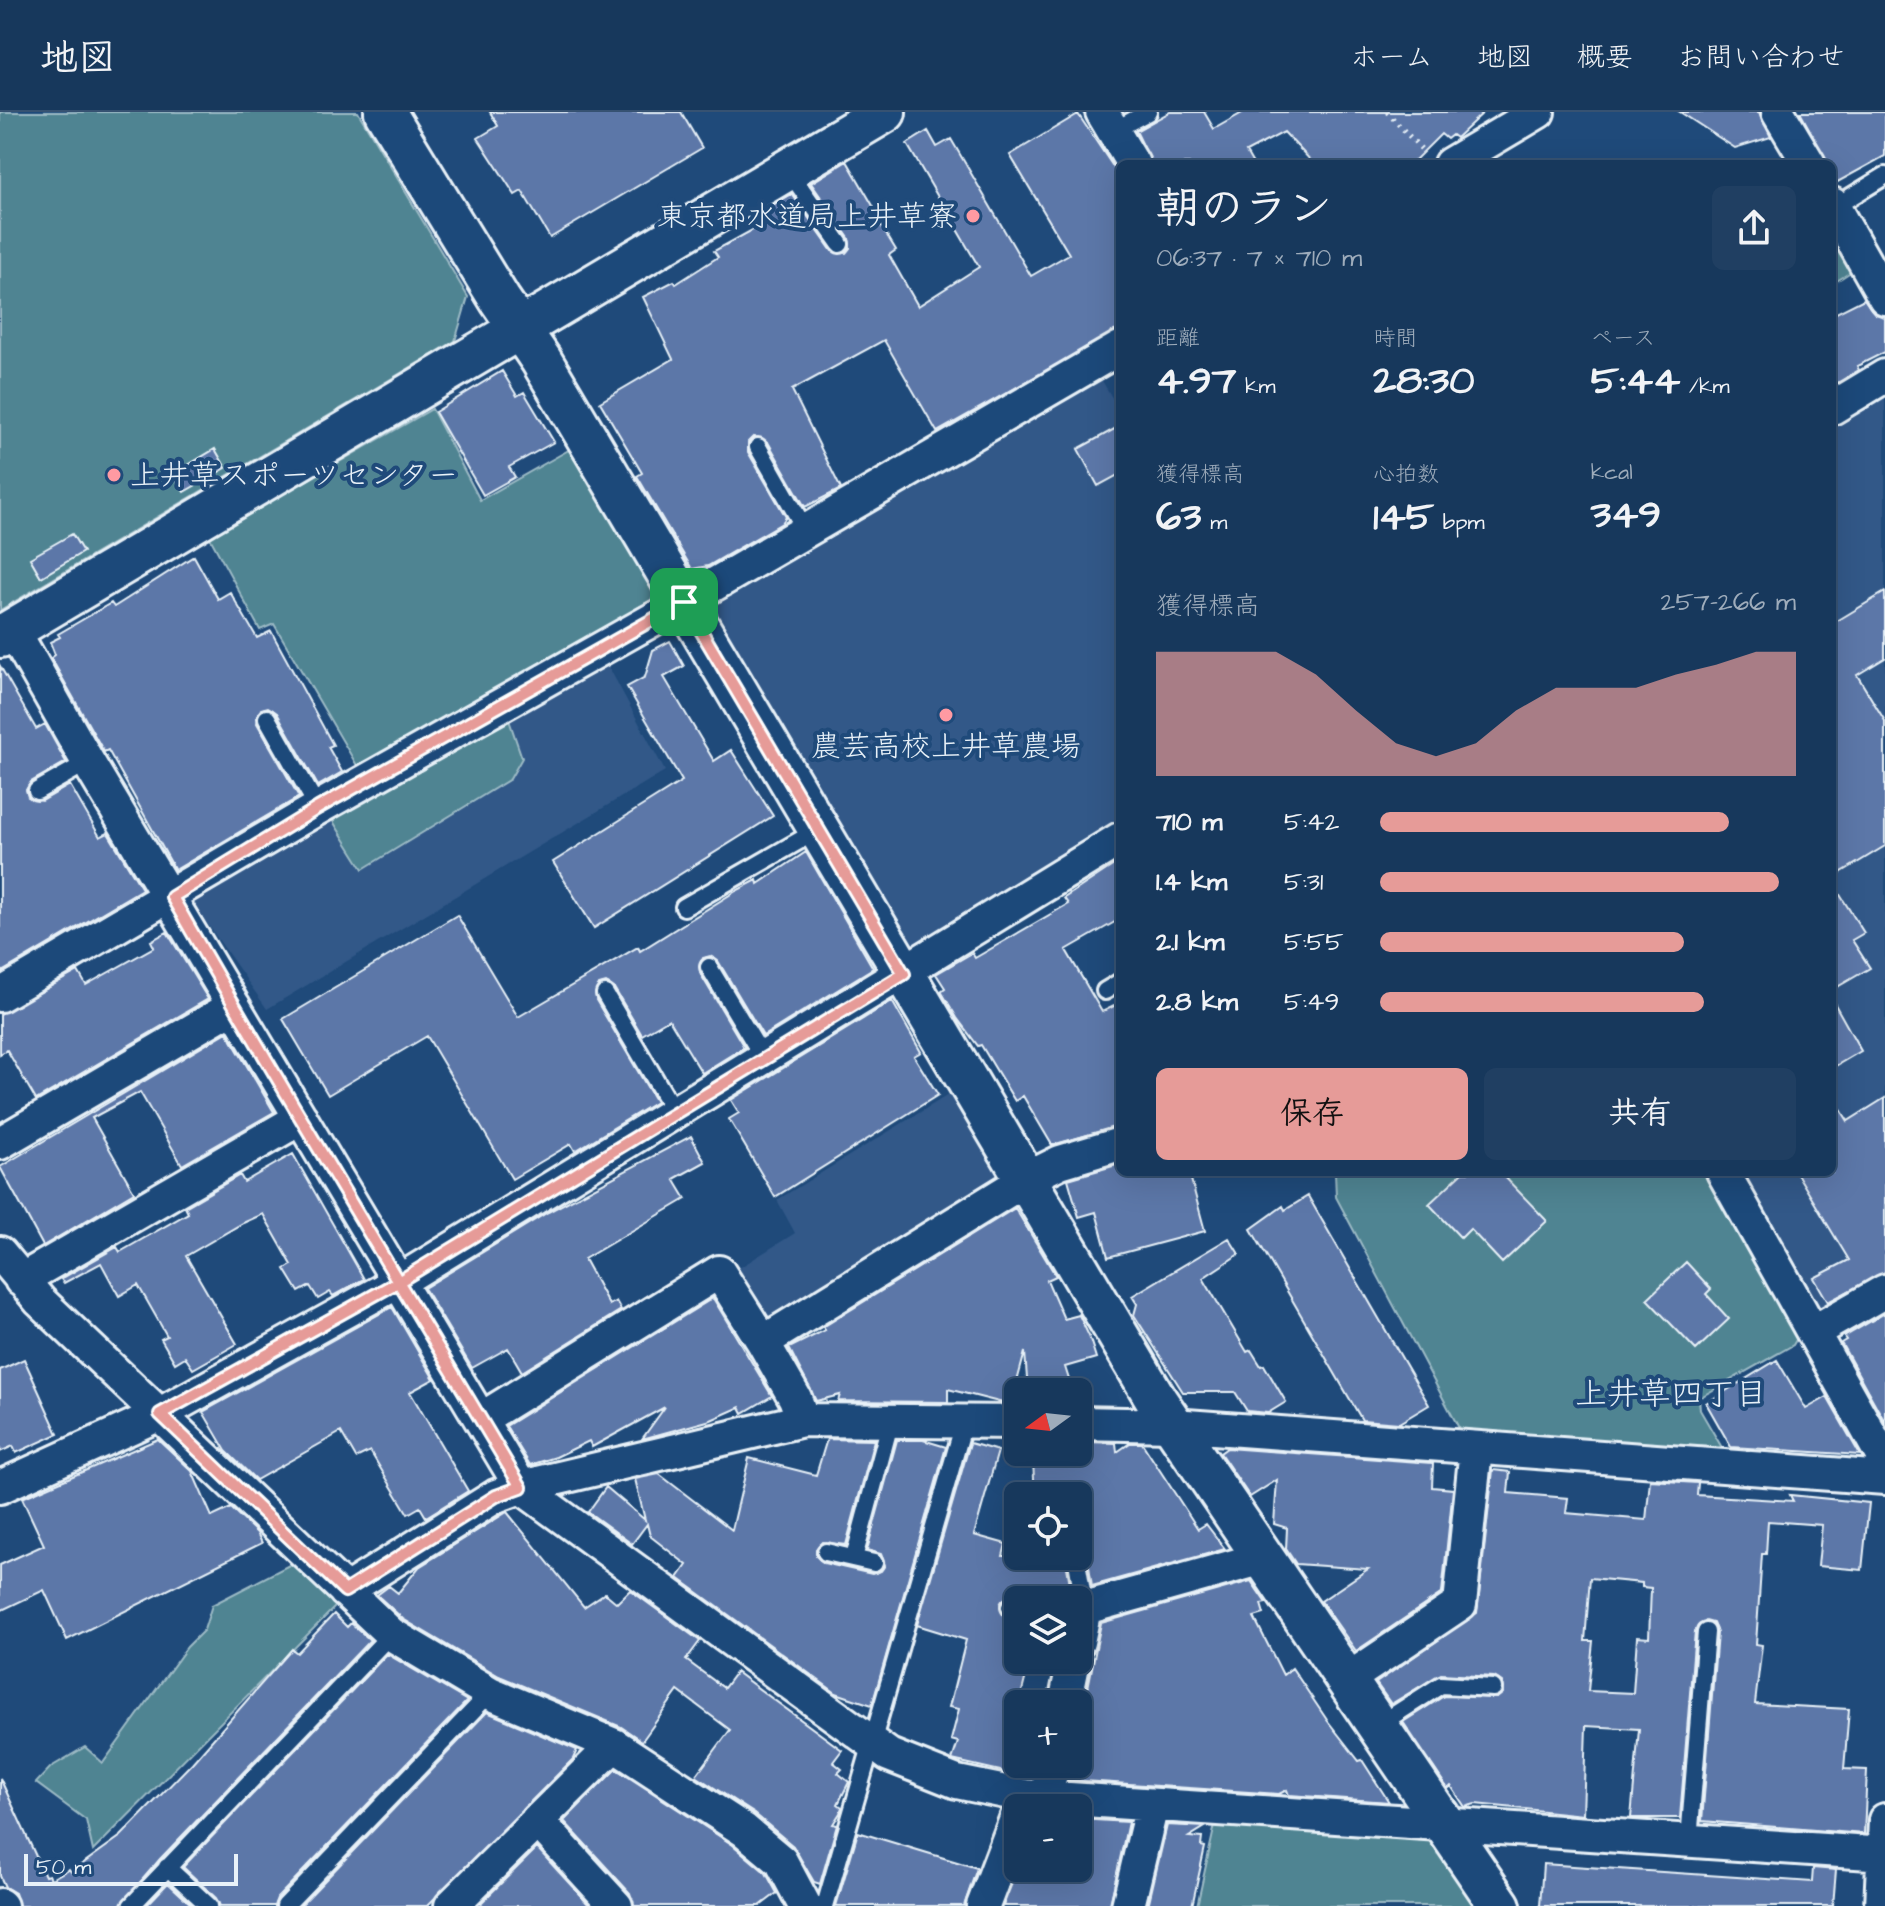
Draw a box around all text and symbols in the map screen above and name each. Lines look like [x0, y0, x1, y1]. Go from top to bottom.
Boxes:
text: 地図 [40, 33, 116, 85]
text: ホーム [1350, 38, 1433, 77]
text: 地図 [1477, 38, 1533, 77]
text: 概要 [1577, 38, 1633, 77]
text: お問い合わせ [1677, 38, 1845, 77]
text: 朝のラン [1156, 179, 1332, 240]
button: share [1712, 186, 1796, 270]
place label: 東京都水道局上井草寮 [657, 196, 957, 238]
marker: 東京都水道局上井草寮 [964, 207, 982, 225]
text: 06:37 · 7 × 710 m [1156, 240, 1362, 276]
text: 距離 [1156, 323, 1200, 354]
text: 時間 [1373, 323, 1417, 354]
text: ペース [1591, 323, 1655, 354]
text: 4.97 [1156, 354, 1236, 409]
text: 28:30 [1373, 354, 1474, 409]
text: 5:44 [1591, 354, 1680, 409]
text: km [1236, 371, 1276, 402]
text: /km [1680, 371, 1730, 402]
place label: 上井草スポーツセンター [130, 455, 458, 497]
text: kcal [1591, 457, 1633, 488]
text: 獲得標高 [1156, 459, 1244, 490]
text: 心拍数 [1373, 459, 1439, 490]
marker: 上井草スポーツセンター [105, 466, 123, 484]
text: 349 [1591, 488, 1661, 543]
text: 63 [1156, 490, 1201, 545]
text: 145 [1373, 490, 1434, 545]
text: m [1201, 507, 1227, 538]
text: bpm [1434, 507, 1485, 538]
pin [650, 568, 718, 636]
icon: arrive [662, 580, 706, 624]
text: 257–266 m [1661, 584, 1796, 620]
text: 獲得標高 [1156, 588, 1260, 624]
marker: 農芸高校上井草農場 [937, 706, 955, 724]
place label: 農芸高校上井草農場 [811, 726, 1081, 768]
text: 710 m [1156, 804, 1222, 840]
text: 5:42 [1284, 804, 1339, 840]
text: 1.4 km [1156, 864, 1227, 900]
text: 5:31 [1284, 864, 1323, 900]
text: 2.1 km [1156, 924, 1224, 960]
text: 5:55 [1284, 924, 1344, 960]
text: 2.8 km [1156, 984, 1238, 1020]
text: 5:49 [1284, 984, 1339, 1020]
button: 保存 [1156, 1068, 1468, 1160]
button: 共有 [1484, 1068, 1796, 1160]
district label: 上井草四丁目 [1575, 1372, 1767, 1417]
north arrow [1004, 1378, 1092, 1466]
map controls [1004, 1378, 1092, 1882]
button: locate [1004, 1482, 1092, 1570]
button: layers [1004, 1586, 1092, 1674]
button: + [1004, 1690, 1092, 1778]
button: − [1004, 1794, 1092, 1882]
scale bar [24, 1850, 238, 1886]
text: 50 m [36, 1852, 91, 1883]

